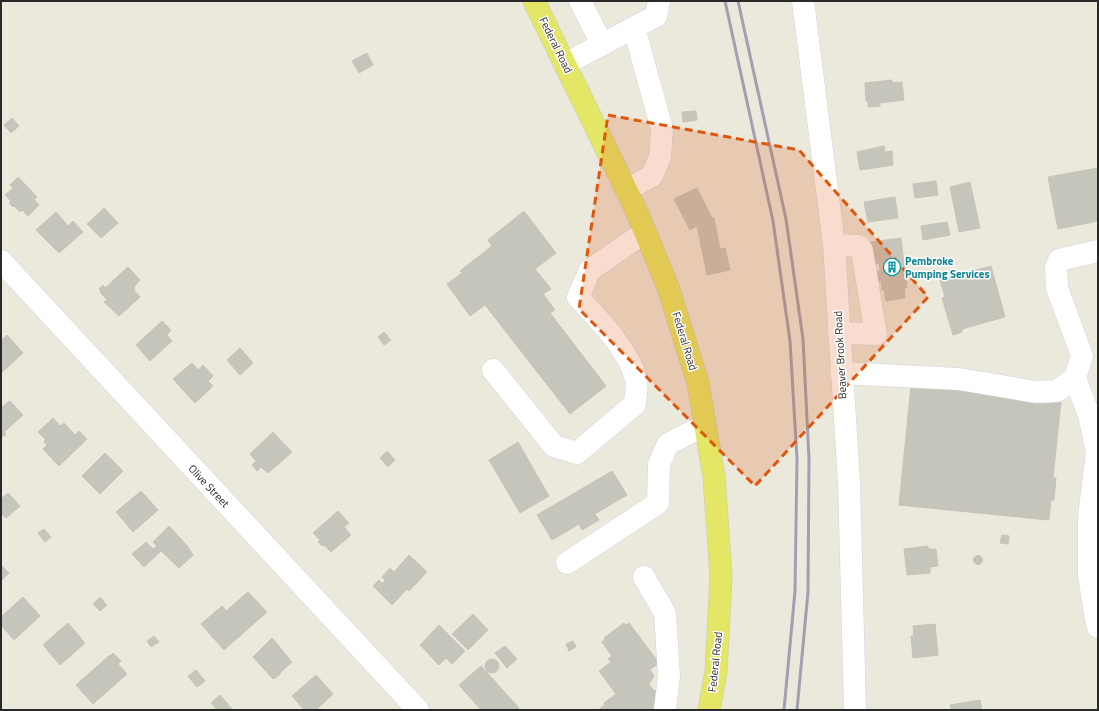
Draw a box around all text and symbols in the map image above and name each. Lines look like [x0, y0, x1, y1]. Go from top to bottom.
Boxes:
street label: Federal Road [536, 14, 577, 76]
place label: Pembroke Pumping Services [905, 253, 990, 282]
building icon: Pembroke Pumping Services [882, 257, 902, 277]
street label: Federal Road [668, 310, 702, 372]
street label: Beaver Brook Road [830, 310, 850, 400]
street label: Olive Street [185, 461, 233, 511]
street label: Federal Road [704, 631, 726, 693]

